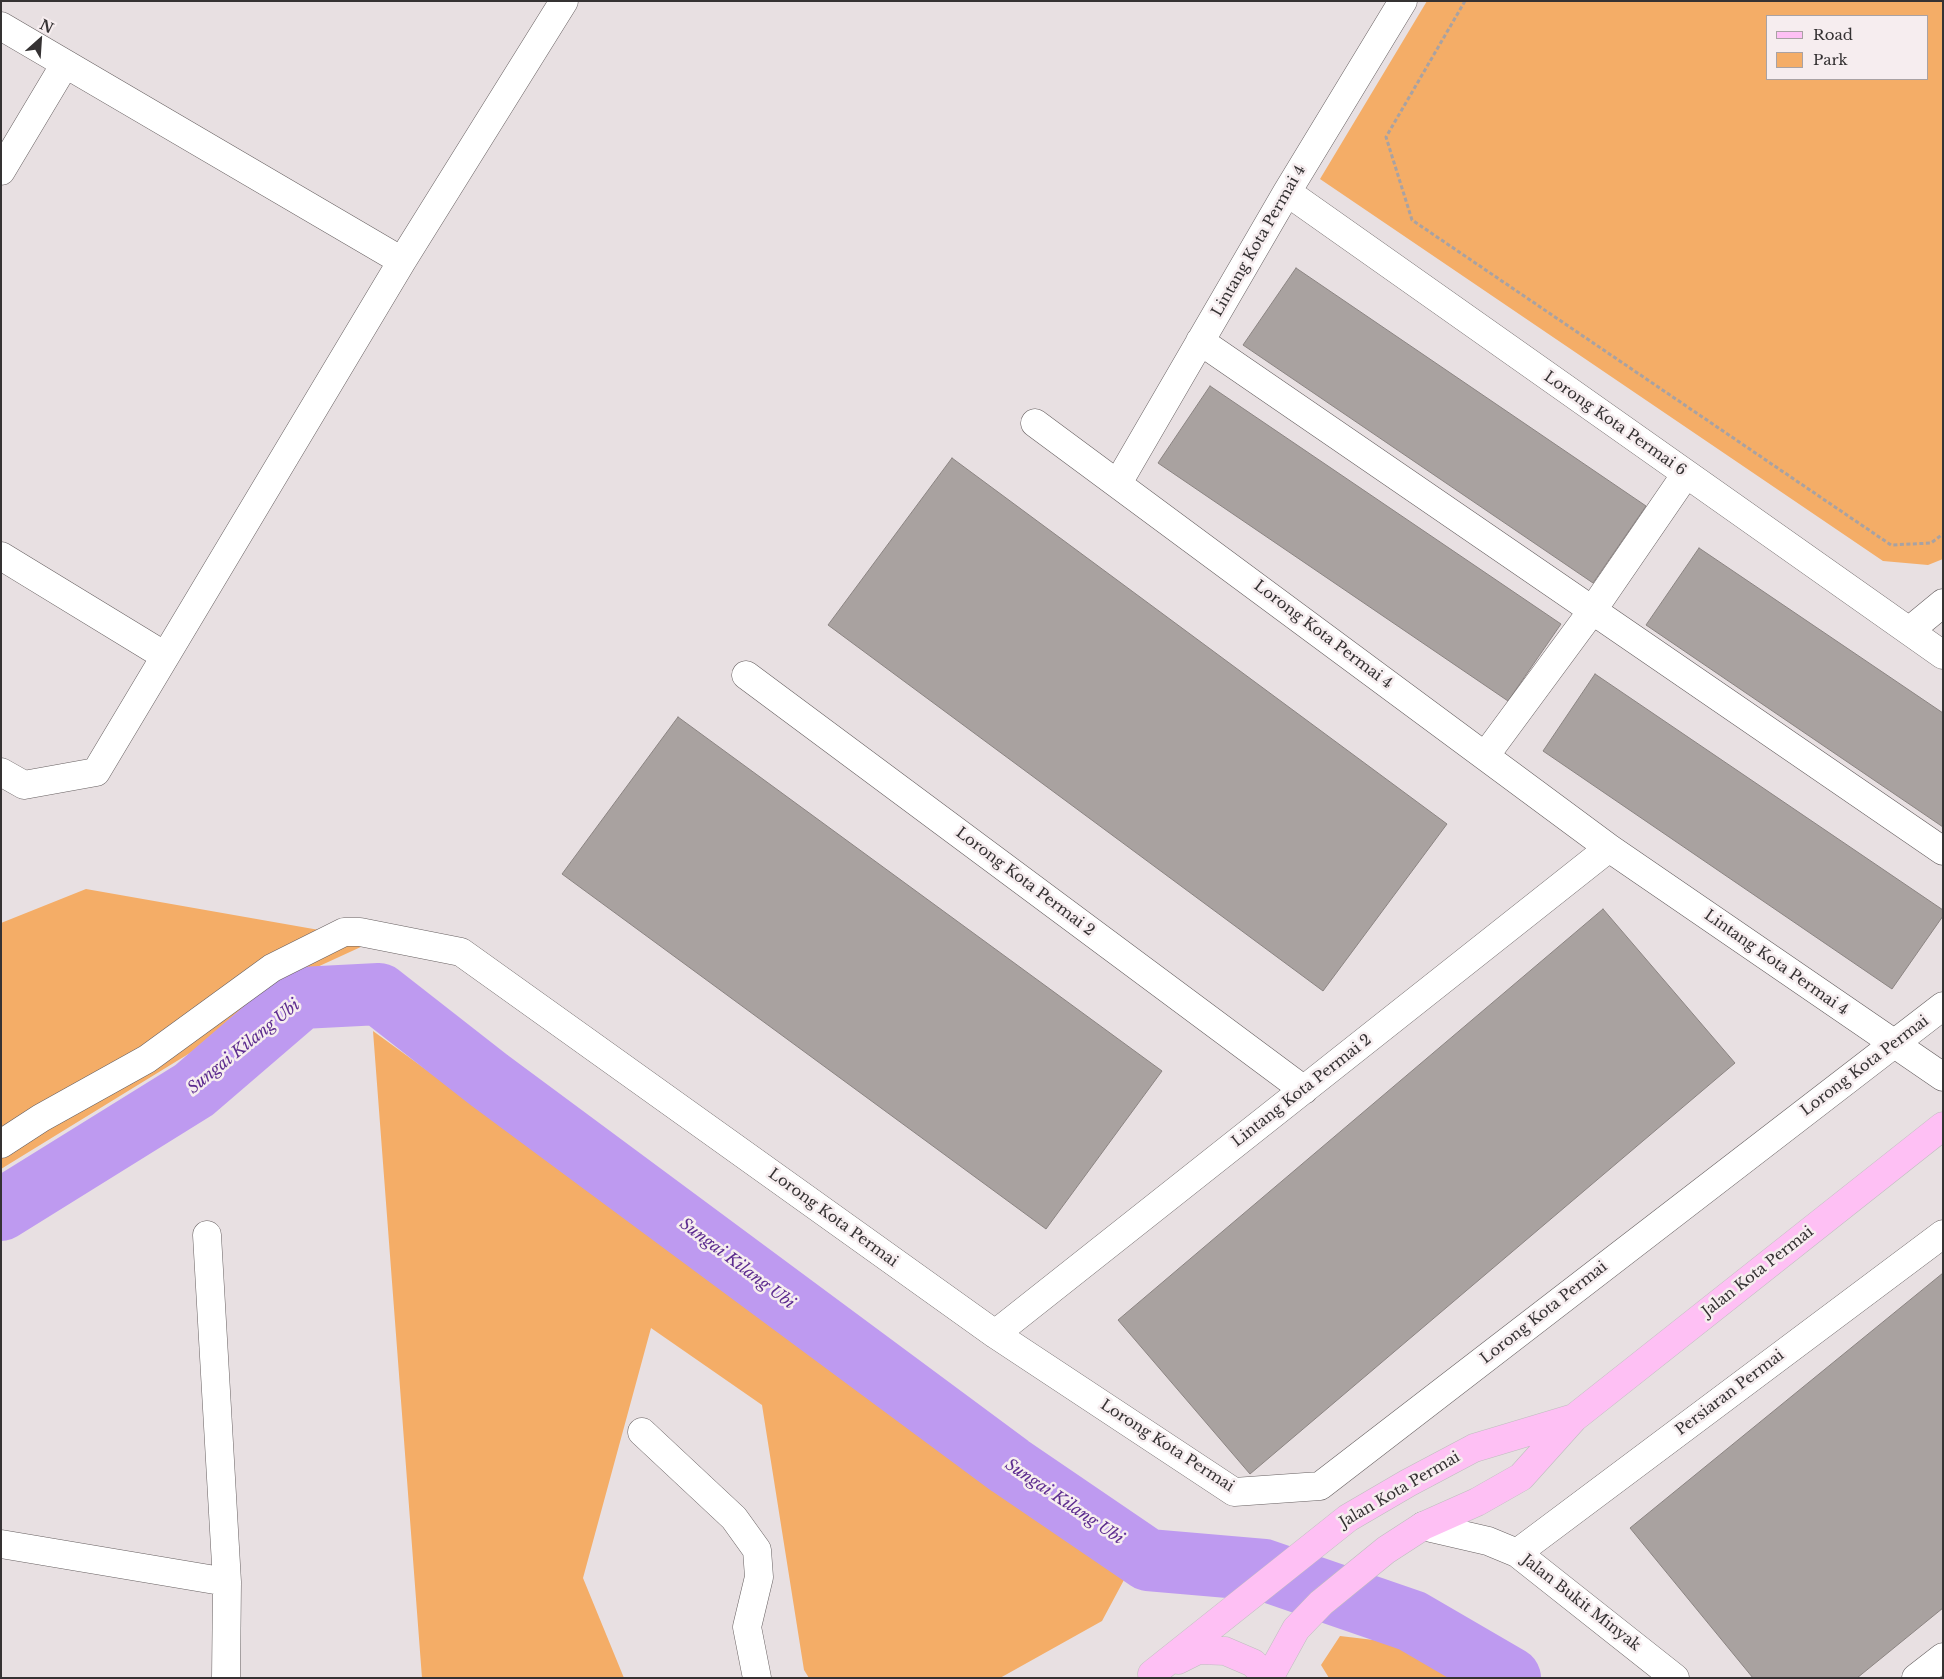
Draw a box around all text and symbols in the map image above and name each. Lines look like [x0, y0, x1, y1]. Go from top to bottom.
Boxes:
north arrow [15, 15, 65, 65]
legend [1766, 15, 1929, 80]
text: N [37, 16, 56, 37]
text: Road [1813, 25, 1853, 44]
text: Park [1813, 50, 1848, 69]
street label: Lintang Kota Permai 4 [1208, 162, 1310, 320]
street label: Lorong Kota Permai 6 [1540, 368, 1690, 480]
street label: Lorong Kota Permai 4 [1250, 577, 1396, 693]
street label: Lorong Kota Permai 2 [952, 824, 1098, 940]
street label: Lintang Kota Permai 4 [1701, 906, 1851, 1020]
water label: Sungai Kilang Ubi [184, 996, 304, 1098]
street label: Lorong Kota Permai [1797, 1012, 1933, 1120]
street label: Lintang Kota Permai 2 [1229, 1031, 1375, 1151]
street label: Lorong Kota Permai [765, 1165, 901, 1271]
water label: Sungai Kilang Ubi [676, 1215, 798, 1313]
street label: Jalan Kota Permai [1699, 1223, 1817, 1321]
street label: Lorong Kota Permai [1477, 1258, 1611, 1368]
street label: Persiaran Permai [1672, 1346, 1788, 1440]
street label: Lorong Kota Permai [1097, 1396, 1237, 1496]
street label: Jalan Kota Permai [1337, 1448, 1463, 1532]
water label: Sungai Kilang Ubi [1001, 1455, 1127, 1549]
street label: Jalan Bukit Minyak [1518, 1551, 1644, 1655]

